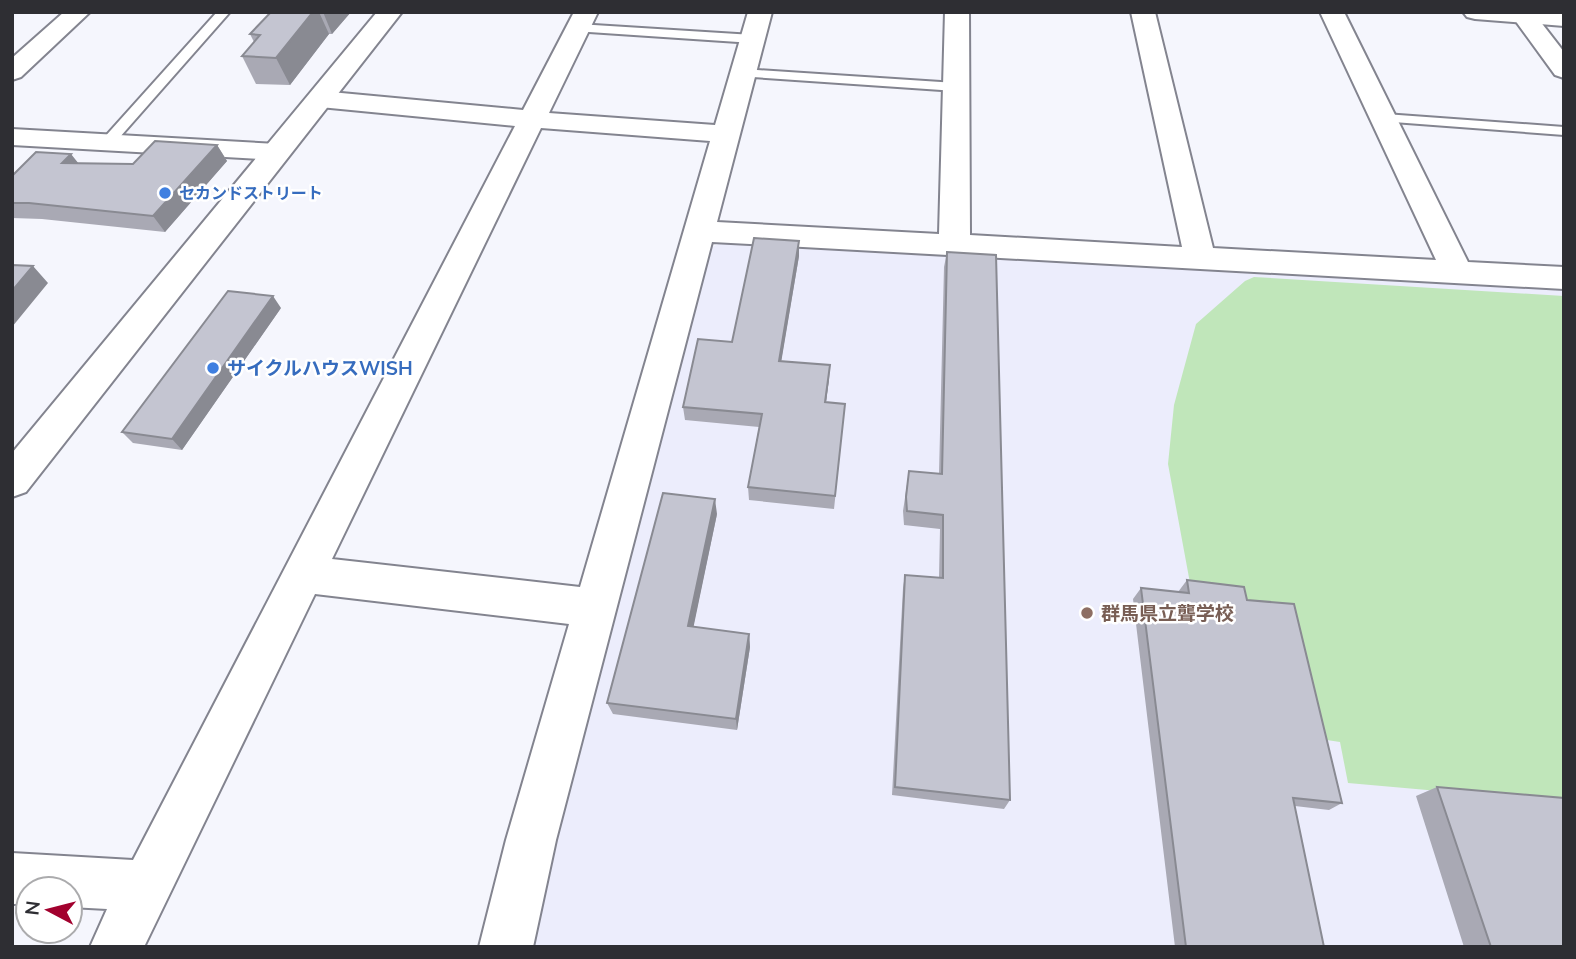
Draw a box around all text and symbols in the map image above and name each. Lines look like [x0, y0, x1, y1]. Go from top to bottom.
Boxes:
place label: セカンドストリート [179, 183, 323, 203]
marker: セカンドストリート [157, 185, 173, 201]
place label: サイクルハウスWISH [227, 356, 413, 380]
marker: サイクルハウスWISH [205, 360, 221, 376]
place label: 群馬県立聾学校 [1101, 601, 1234, 625]
marker: 群馬県立聾学校 [1079, 605, 1095, 621]
north arrow [14, 875, 84, 945]
text: N [19, 899, 45, 917]

